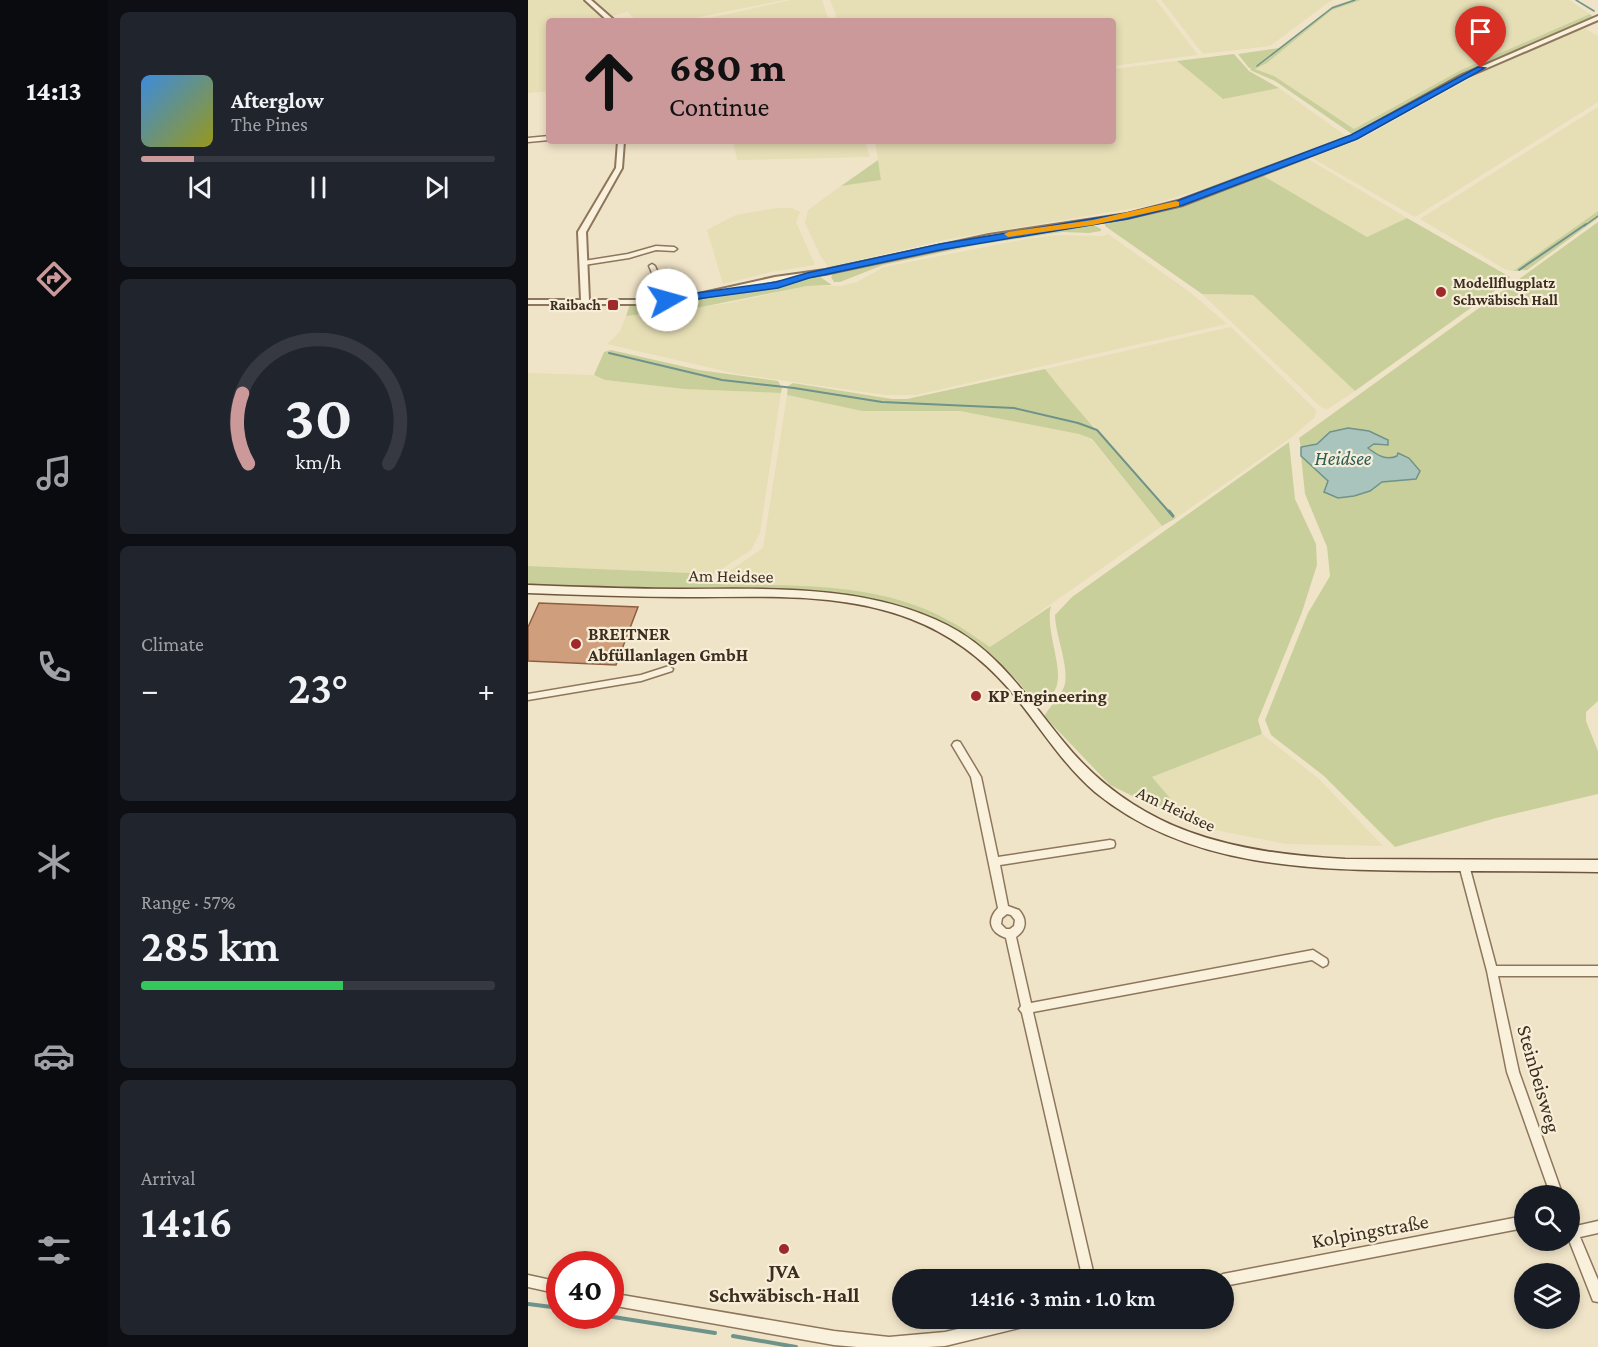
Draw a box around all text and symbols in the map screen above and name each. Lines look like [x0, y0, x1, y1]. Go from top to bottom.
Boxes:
pin [1455, 6, 1506, 68]
icon: arrive [1464, 15, 1497, 48]
icon: ahead [570, 42, 648, 120]
text: 680 m [669, 43, 786, 90]
text: 14:13 [26, 76, 82, 106]
text: Afterglow [231, 88, 324, 113]
text: Continue [669, 92, 769, 122]
text: The Pines [231, 113, 308, 135]
icon: previous [184, 171, 217, 204]
icon: pause [302, 171, 335, 204]
icon: next [420, 171, 453, 204]
icon: directions [33, 258, 75, 300]
position arrow [635, 268, 699, 332]
place label: Modellflugplatz Schwäbisch Hall [1453, 275, 1558, 308]
marker: Modellflugplatz Schwäbisch Hall [1434, 285, 1448, 299]
place label: Raibach [550, 297, 601, 313]
marker: Raibach [606, 298, 620, 312]
text: 30 [284, 382, 352, 451]
water label: Heidsee [1315, 447, 1372, 469]
text: km/h [295, 450, 342, 474]
icon: music [33, 452, 75, 494]
street label: Am Heidsee [688, 565, 774, 587]
place label: BREITNER Abfüllanlagen GmbH [587, 624, 748, 665]
text: Climate [141, 633, 204, 655]
marker: BREITNER Abfüllanlagen GmbH [569, 637, 583, 651]
icon: phone [33, 646, 75, 688]
text: 23° [288, 663, 348, 713]
text: − [141, 671, 158, 708]
text: + [478, 671, 495, 708]
place label: KP Engineering [988, 686, 1107, 706]
marker: KP Engineering [969, 689, 983, 703]
street label: Am Heidsee [1133, 782, 1219, 836]
icon: climate [33, 841, 75, 883]
text: Range · 57% [141, 891, 235, 913]
text: 285 km [141, 921, 279, 971]
street label: Steinbeisweg [1512, 1022, 1566, 1136]
icon: car [33, 1035, 75, 1077]
text: Arrival [141, 1167, 195, 1189]
map controls [1514, 1185, 1580, 1329]
button: search [1514, 1185, 1580, 1251]
text: 14:16 [141, 1197, 233, 1247]
street label: Kolpingstraße [1310, 1209, 1430, 1253]
icon: filters [33, 1229, 75, 1271]
marker: JVA Schwäbisch-Hall [777, 1242, 791, 1256]
speed limit sign: 40 [546, 1251, 624, 1329]
place label: JVA Schwäbisch-Hall [709, 1259, 859, 1307]
button: layers [1514, 1263, 1580, 1329]
text: 14:16 · 3 min · 1.0 km [970, 1286, 1156, 1311]

